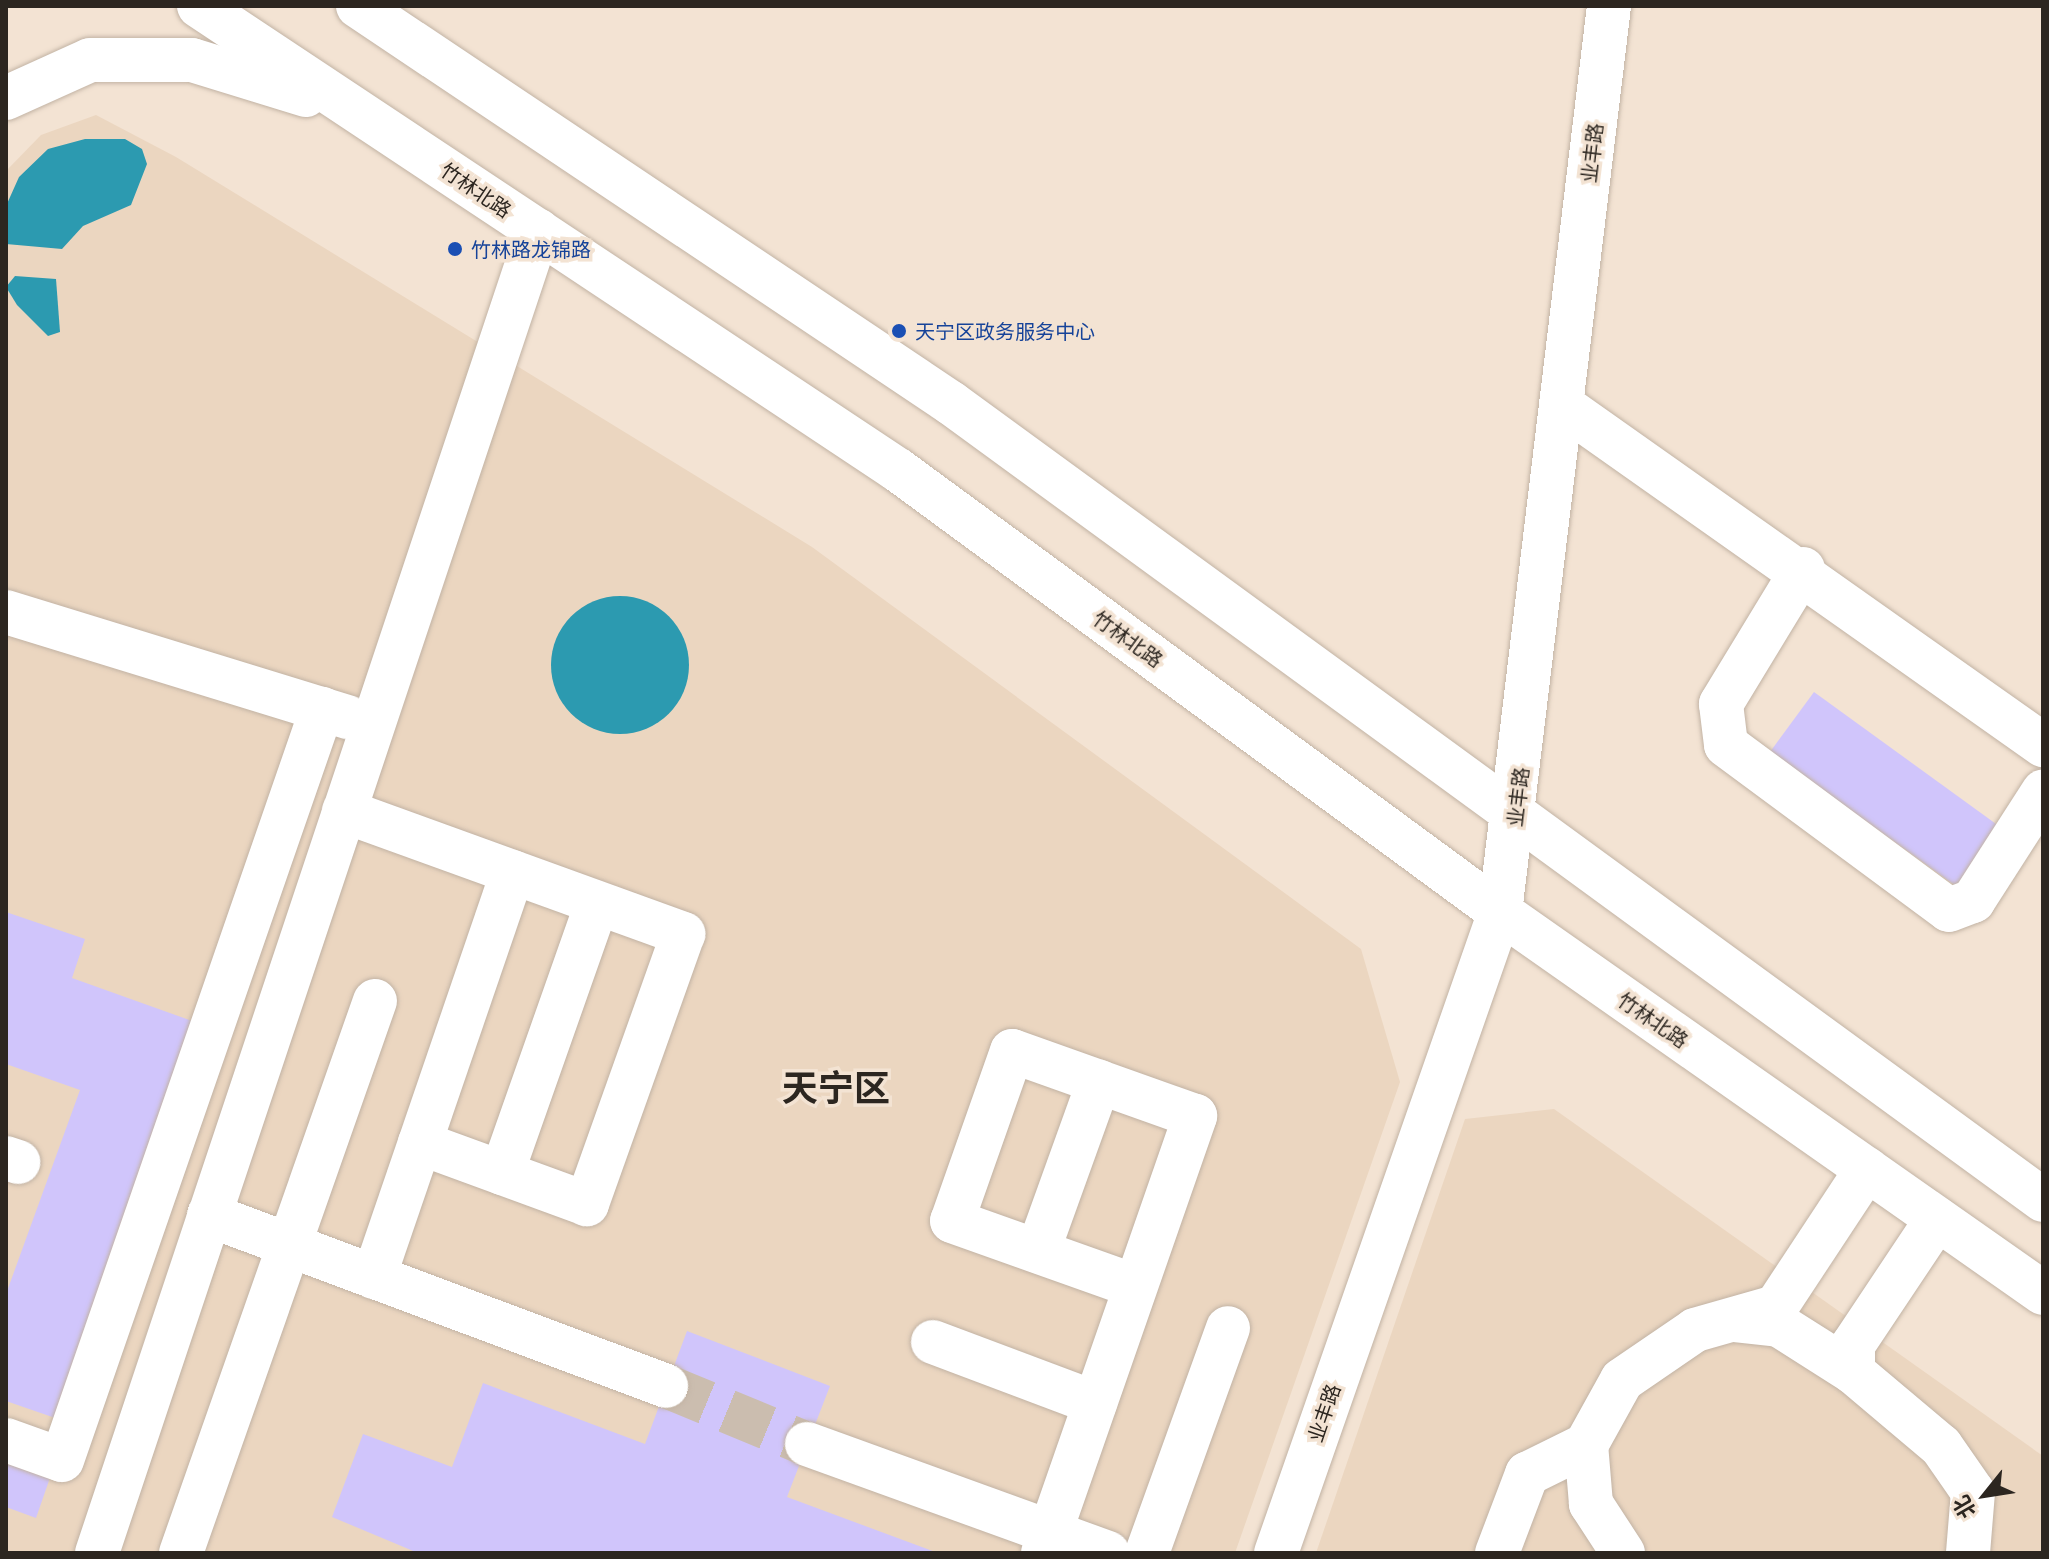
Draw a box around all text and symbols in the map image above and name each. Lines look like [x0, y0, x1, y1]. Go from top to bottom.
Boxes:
street label: 业丰路 [1576, 122, 1608, 184]
street label: 竹林北路 [436, 158, 516, 222]
place label: 竹林路龙锦路 [471, 237, 591, 261]
marker: 竹林路龙锦路 [446, 240, 464, 258]
place label: 天宁区政务服务中心 [915, 319, 1095, 343]
marker: 天宁区政务服务中心 [890, 322, 908, 340]
street label: 竹林北路 [1089, 606, 1167, 672]
street label: 业丰路 [1502, 766, 1534, 828]
street label: 竹林北路 [1613, 987, 1693, 1053]
district label: 天宁区 [782, 1067, 890, 1111]
street label: 业丰路 [1303, 1381, 1345, 1445]
north arrow [1945, 1455, 2025, 1535]
text: 北 [1946, 1490, 1983, 1524]

